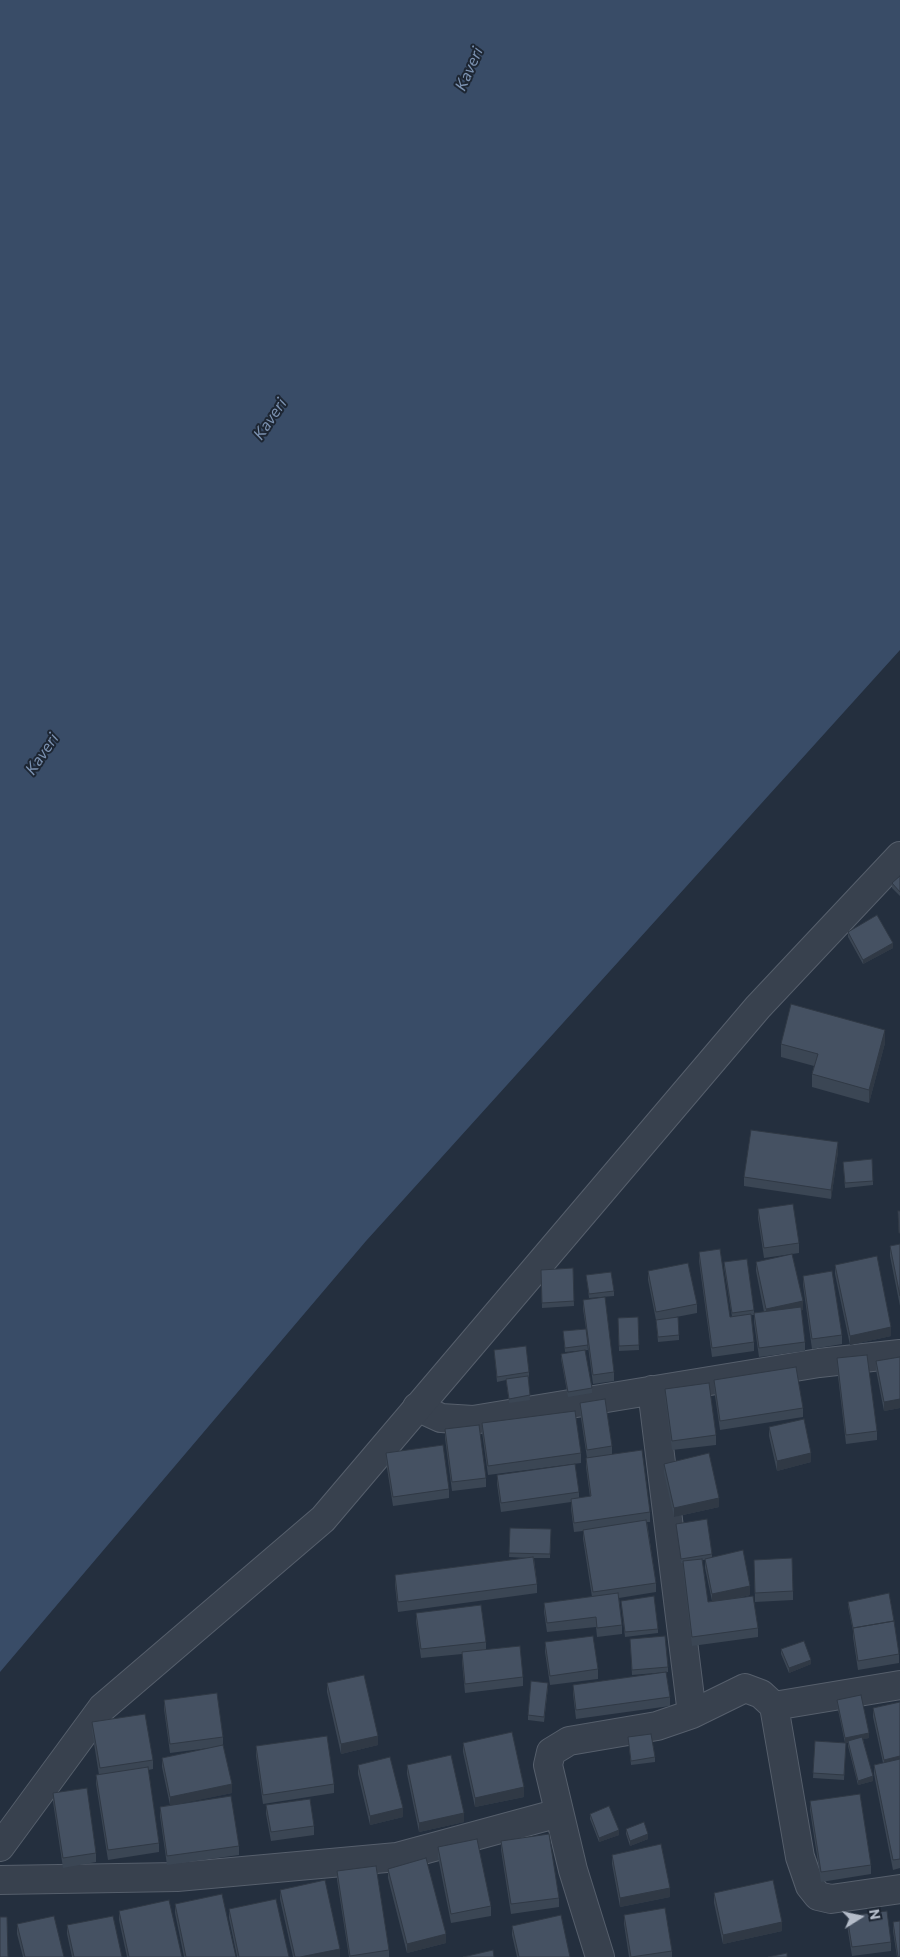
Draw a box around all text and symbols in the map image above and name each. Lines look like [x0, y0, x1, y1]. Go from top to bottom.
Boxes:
water label: Kaveri [451, 44, 487, 94]
water label: Kaveri [249, 395, 291, 443]
water label: Kaveri [21, 730, 63, 778]
north arrow [835, 1892, 885, 1942]
text: N [866, 1908, 885, 1921]

